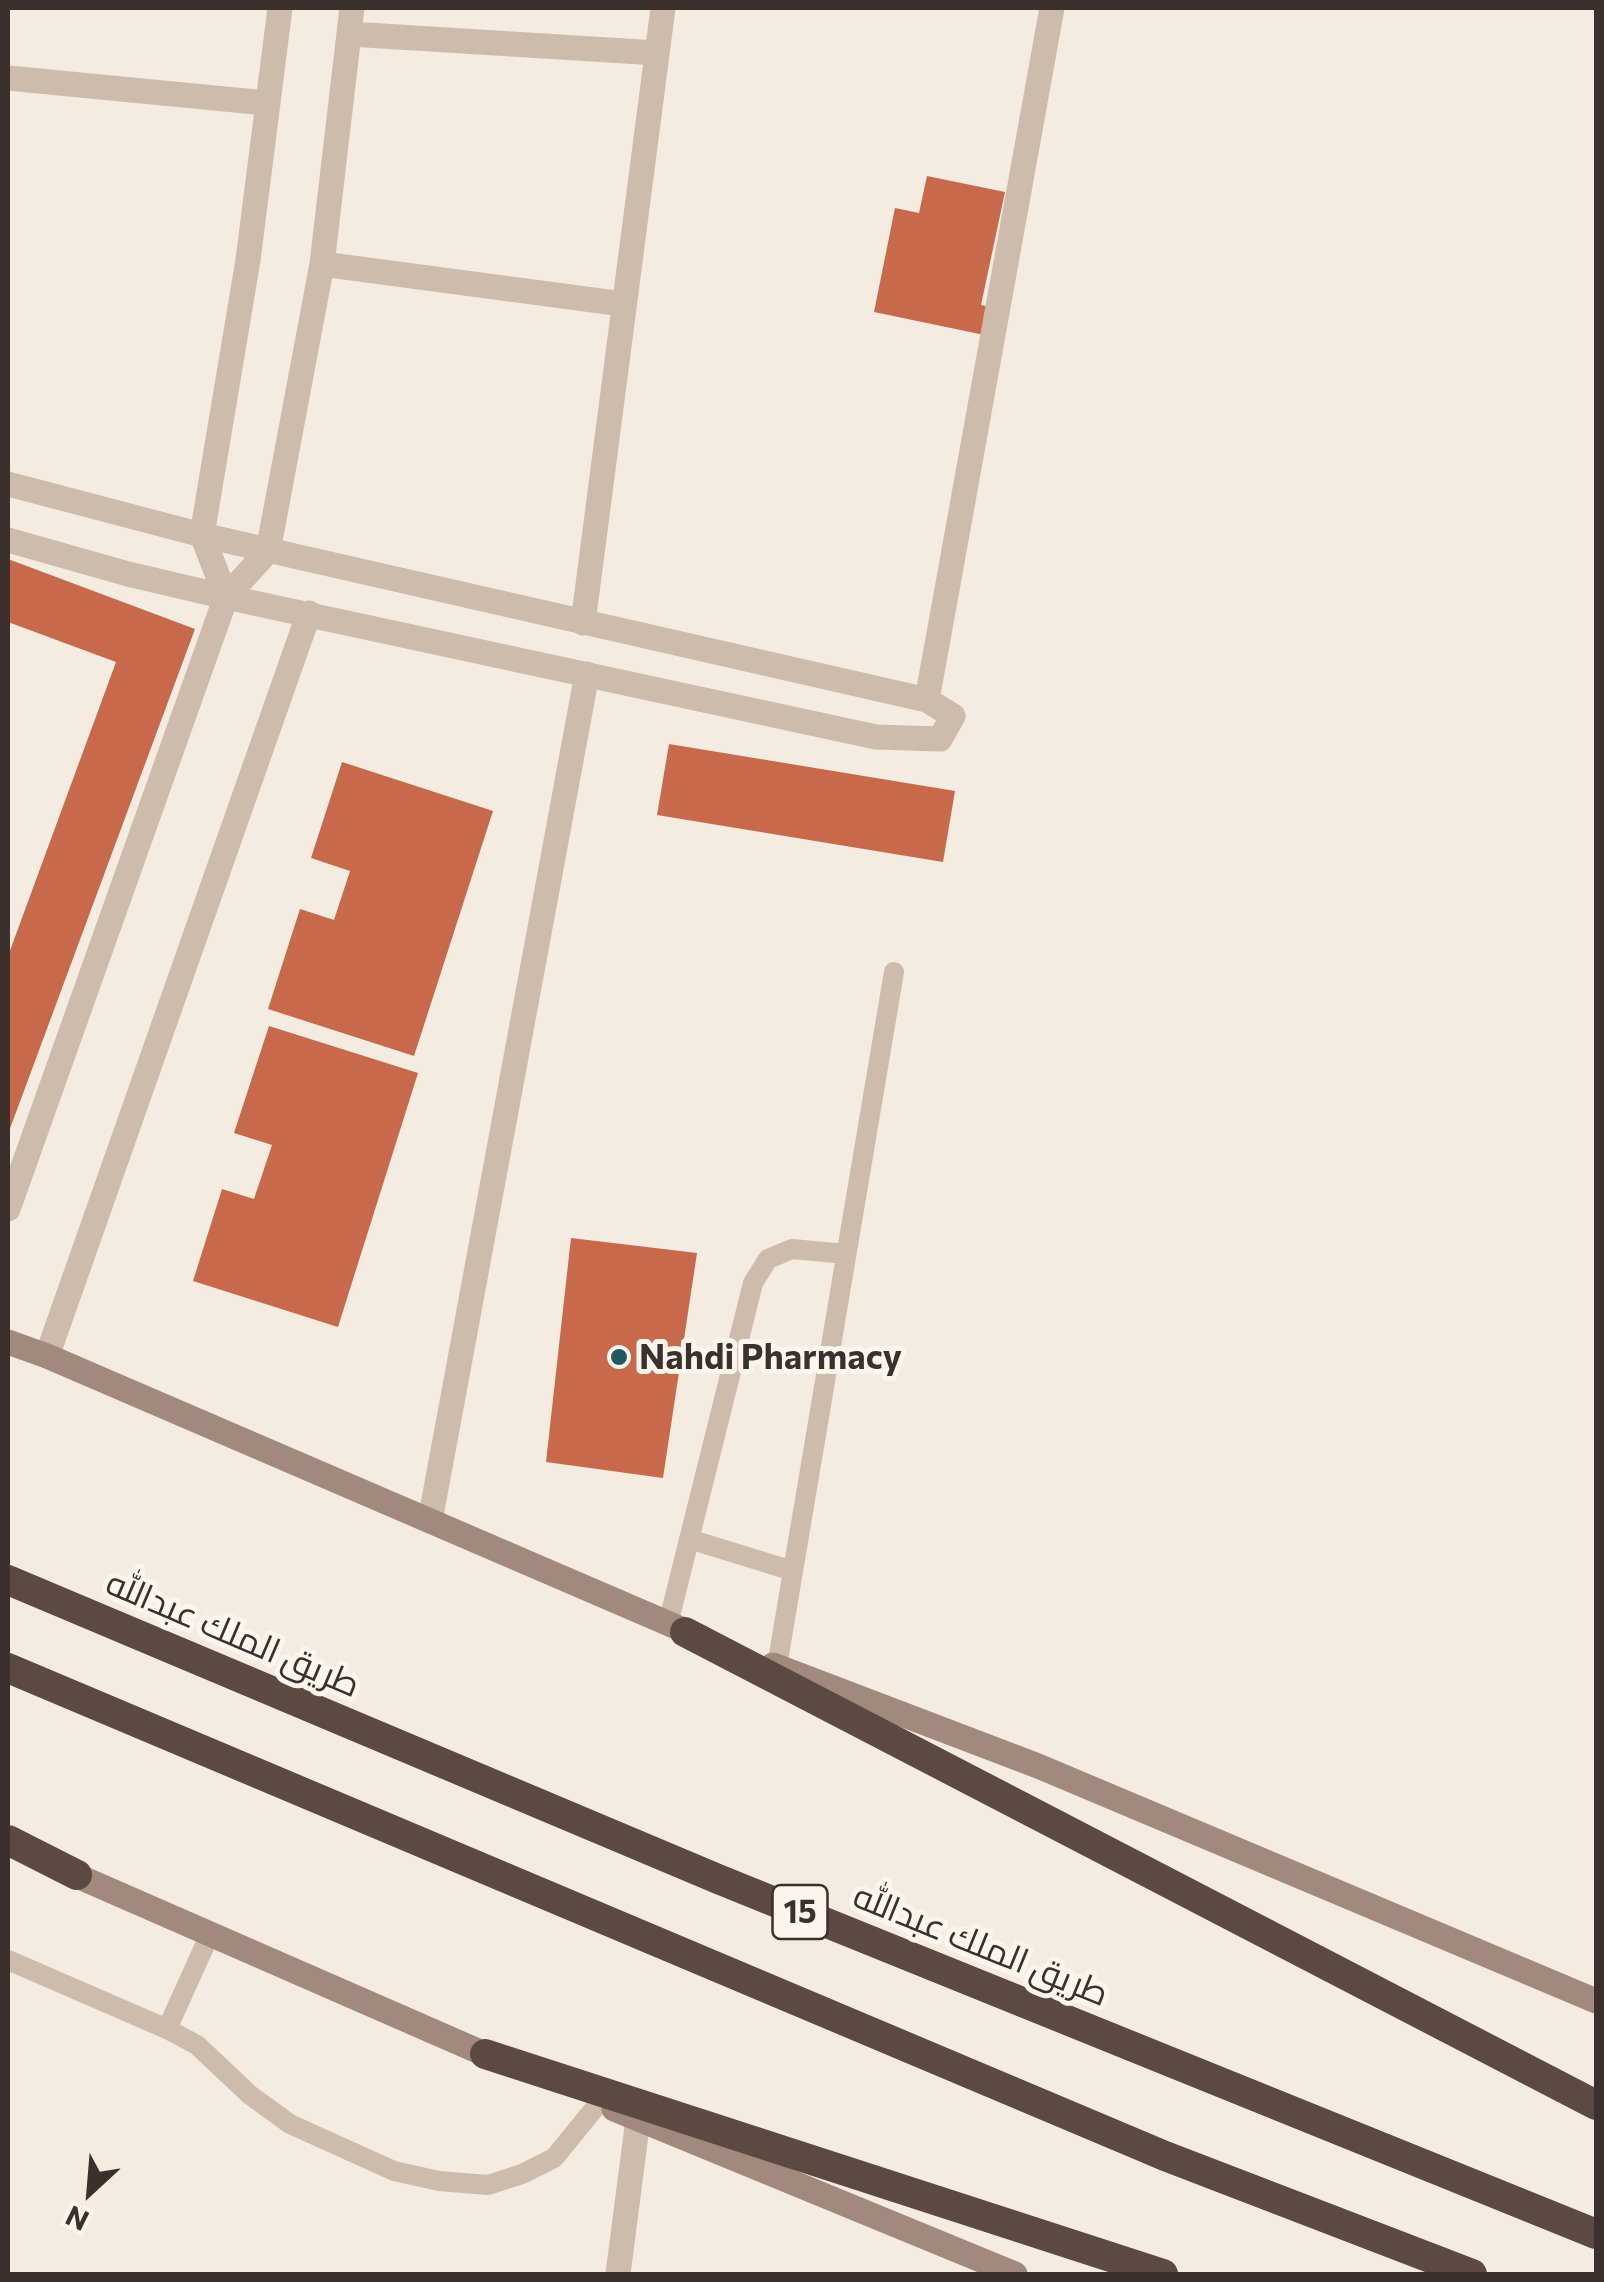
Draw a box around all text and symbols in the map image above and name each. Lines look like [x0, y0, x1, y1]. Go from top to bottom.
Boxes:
place label: Nahdi Pharmacy [639, 1336, 902, 1378]
marker: Nahdi Pharmacy [608, 1346, 630, 1368]
street label: طريق الملك عبدالله [100, 1562, 366, 1706]
street label: طريق الملك عبدالله [847, 1875, 1115, 2015]
road number: 15 [772, 1885, 828, 1939]
north arrow [40, 2142, 140, 2242]
text: N [60, 2199, 94, 2239]

